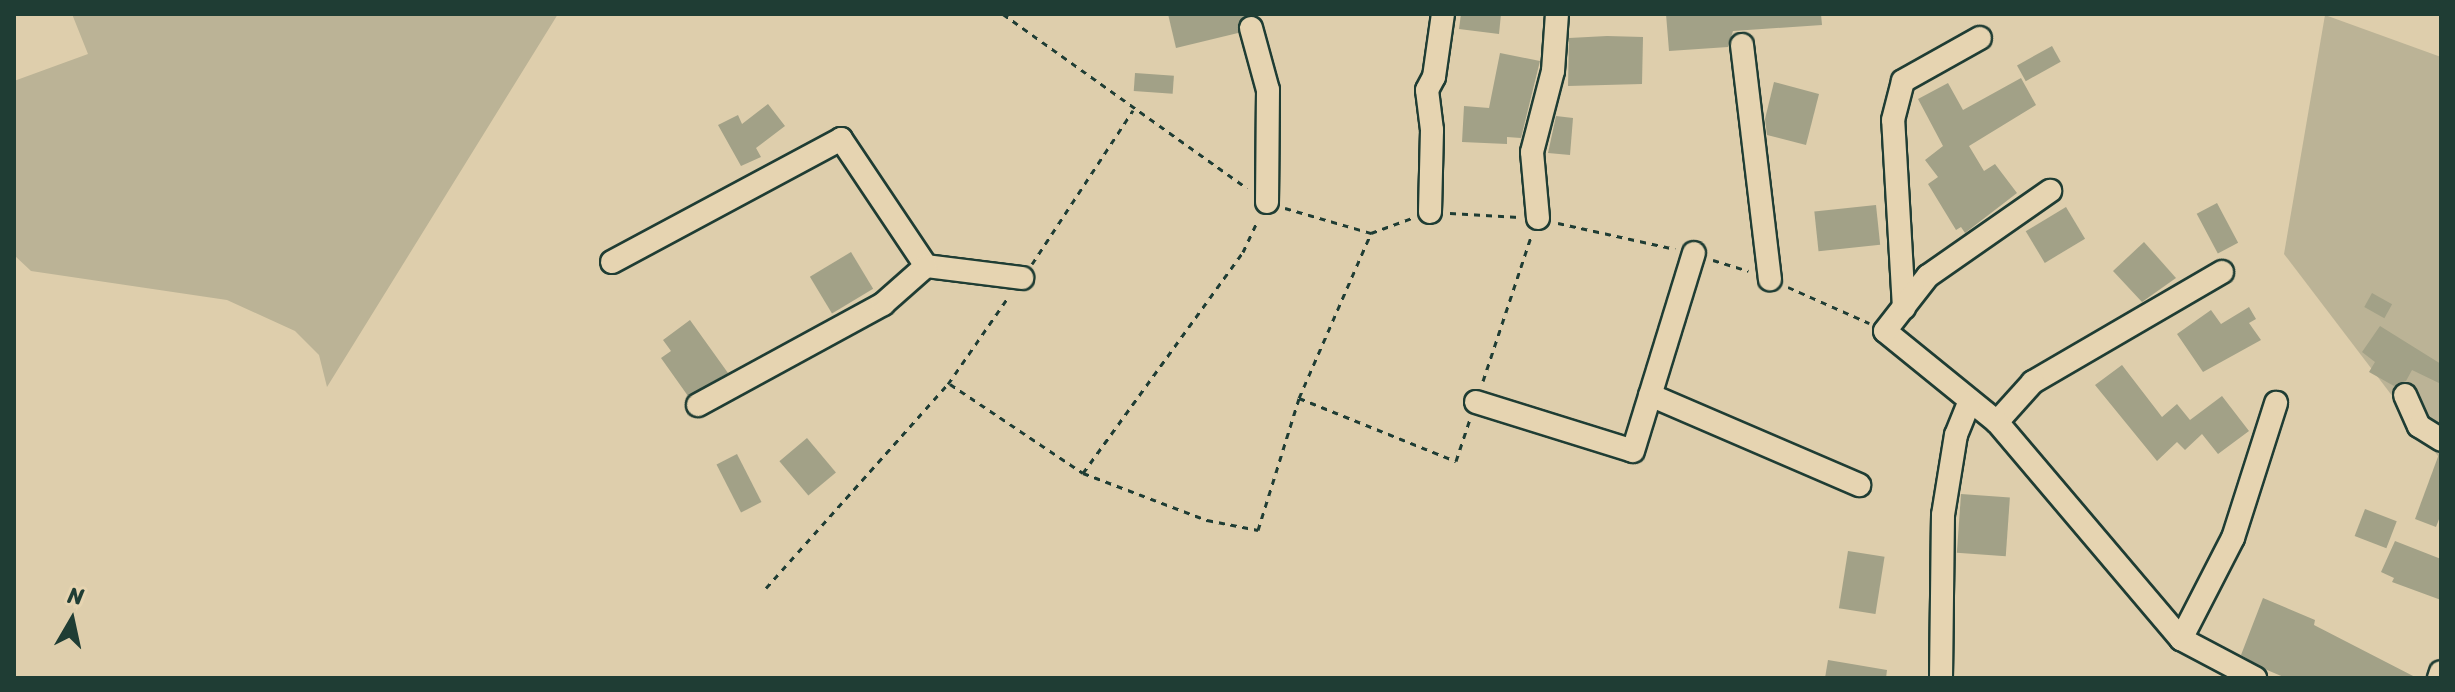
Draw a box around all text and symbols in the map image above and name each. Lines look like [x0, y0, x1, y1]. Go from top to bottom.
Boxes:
text: N [65, 575, 86, 616]
north arrow [32, 580, 112, 660]

